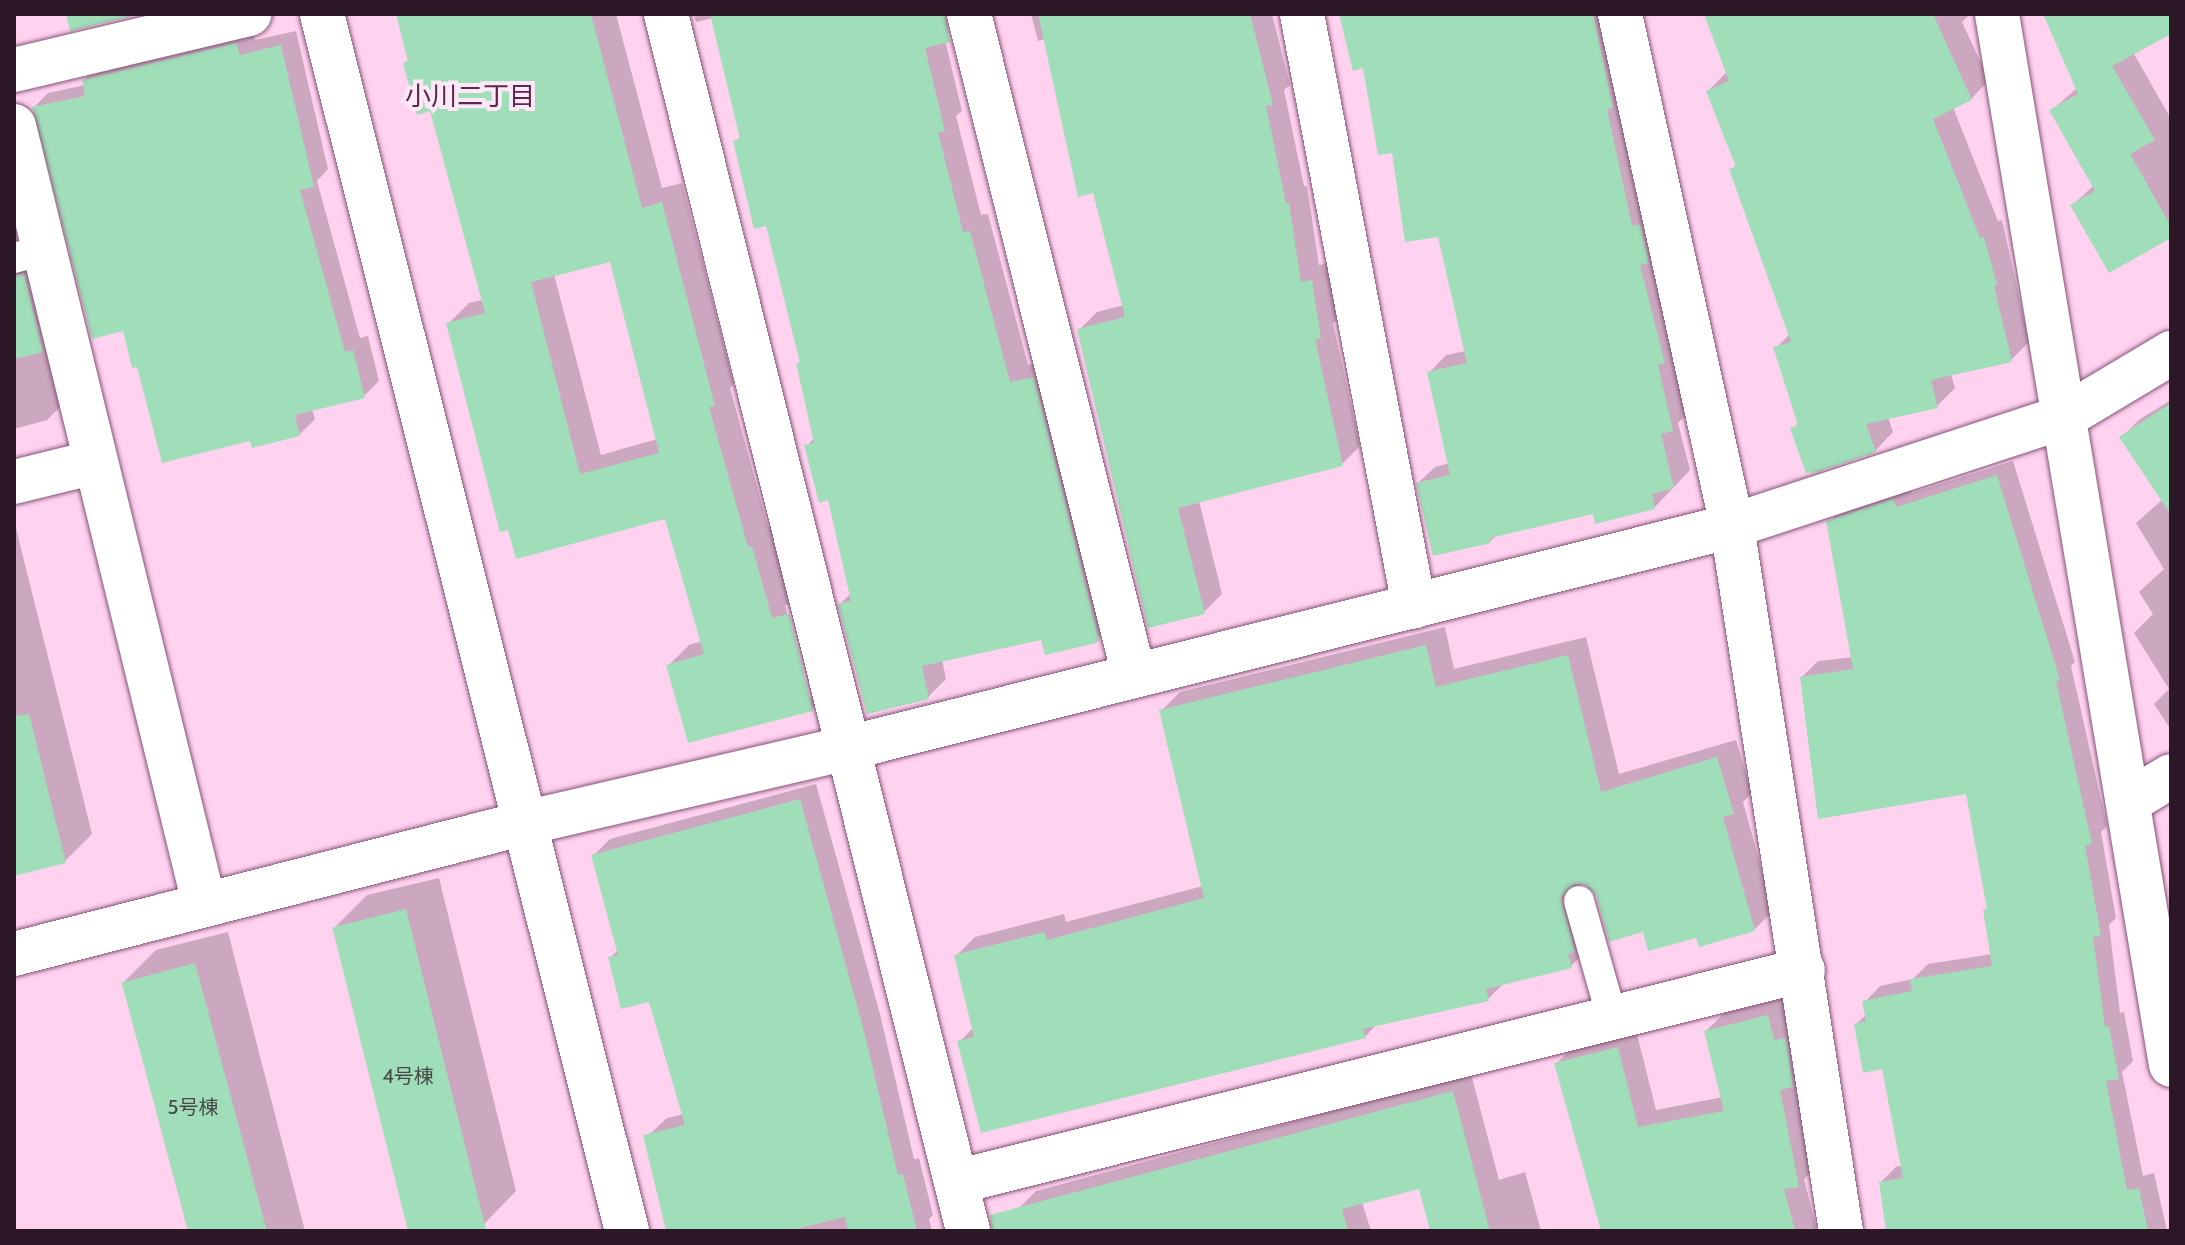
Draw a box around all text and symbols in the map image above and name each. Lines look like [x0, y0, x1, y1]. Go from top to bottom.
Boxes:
district label: 小川二丁目 [405, 81, 535, 113]
house number: 4号棟 [382, 1064, 434, 1088]
house number: 5号棟 [168, 1095, 218, 1119]

